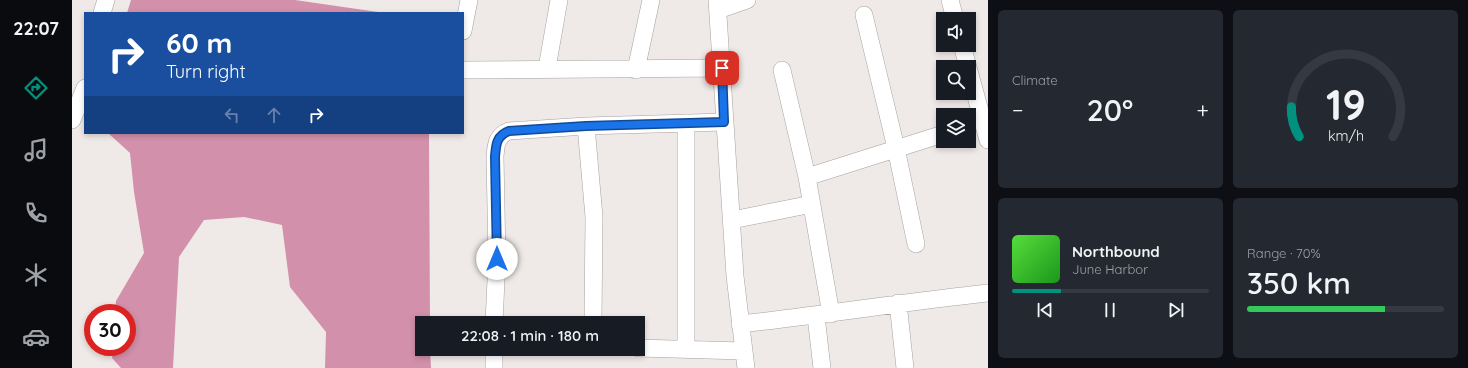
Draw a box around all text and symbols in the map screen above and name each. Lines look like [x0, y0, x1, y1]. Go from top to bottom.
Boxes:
map controls [936, 12, 976, 148]
button: sound [936, 12, 976, 52]
text: 22:07 [13, 17, 59, 40]
text: 60 m [166, 25, 232, 60]
icon: right [100, 28, 152, 80]
pin [705, 51, 739, 85]
icon: arrive [711, 57, 733, 79]
text: Turn right [166, 60, 246, 83]
button: search [936, 60, 976, 100]
text: Climate [1012, 72, 1058, 88]
icon: directions [22, 74, 50, 102]
text: 19 [1326, 78, 1365, 130]
text: 20° [1087, 91, 1133, 129]
text: − [1012, 96, 1023, 124]
text: + [1197, 96, 1209, 124]
icon: left [221, 104, 243, 126]
icon: ahead [263, 104, 285, 126]
icon: right [305, 104, 327, 126]
button: layers [936, 108, 976, 148]
text: km/h [1327, 127, 1364, 145]
icon: music [22, 136, 50, 164]
icon: phone [22, 199, 50, 227]
position arrow [476, 238, 518, 280]
text: Northbound [1072, 242, 1160, 261]
text: Range · 70% [1247, 245, 1320, 261]
icon: climate [22, 261, 50, 289]
text: June Harbor [1072, 261, 1148, 277]
text: 350 km [1247, 264, 1351, 302]
icon: previous [1034, 299, 1056, 321]
icon: pause [1099, 299, 1121, 321]
icon: next [1165, 299, 1187, 321]
speed limit sign: 30 [84, 304, 136, 356]
icon: car [22, 323, 50, 351]
text: 22:08 · 1 min · 180 m [461, 326, 599, 345]

